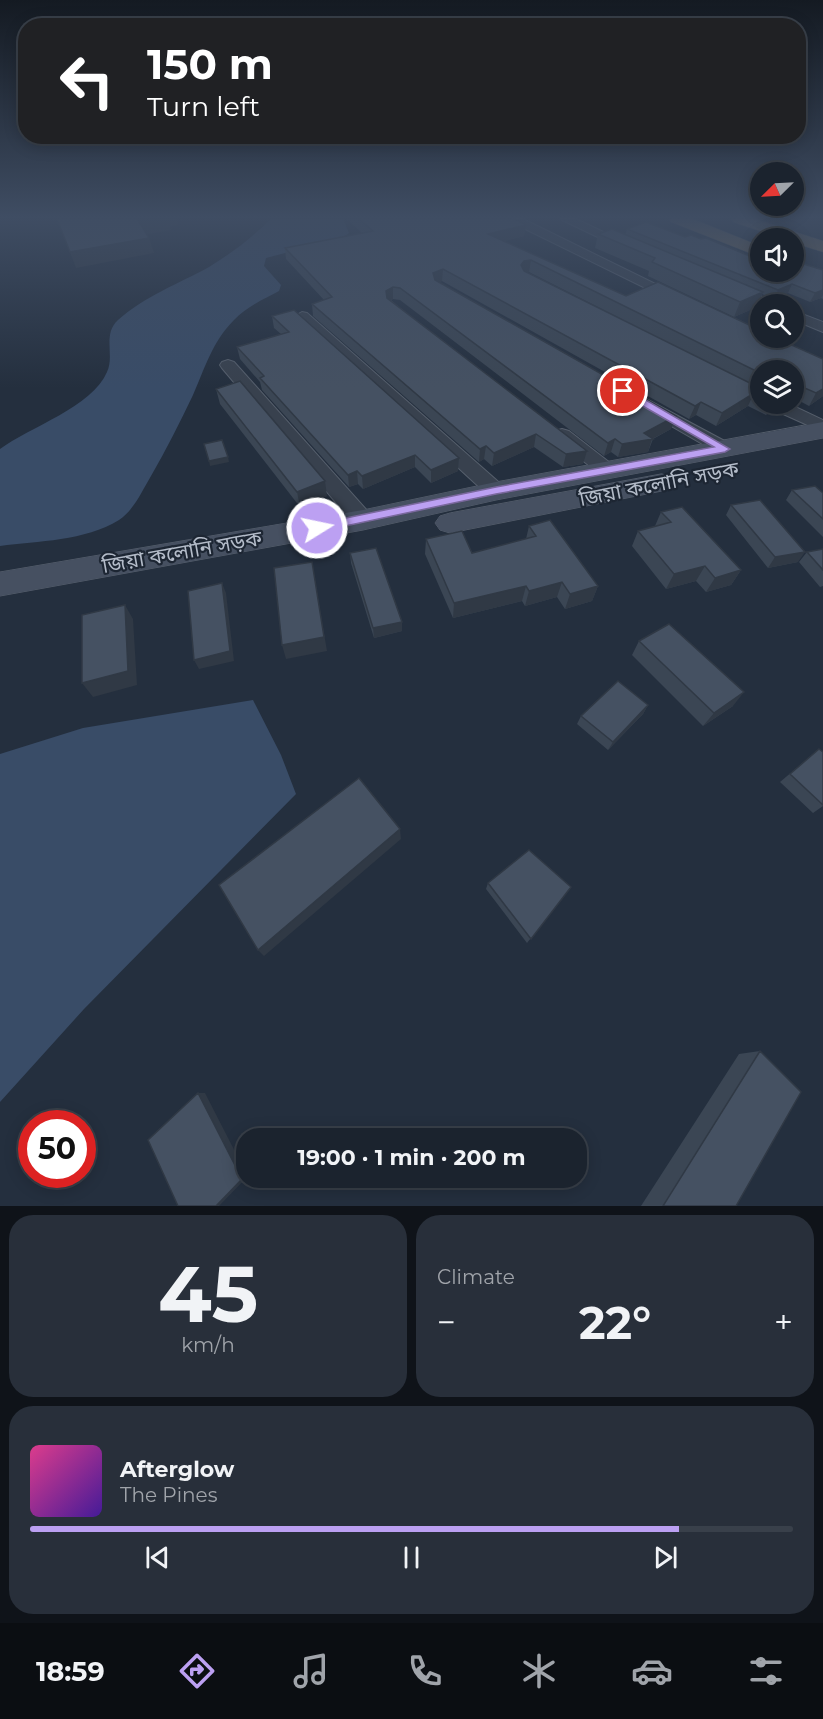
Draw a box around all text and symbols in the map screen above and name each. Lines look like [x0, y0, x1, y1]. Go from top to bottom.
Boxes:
text: 150 m [147, 38, 273, 90]
icon: left [48, 42, 126, 120]
text: Turn left [147, 90, 260, 123]
north arrow [750, 162, 804, 216]
map controls [750, 162, 804, 414]
button: sound [750, 228, 804, 282]
button: search [750, 294, 804, 348]
button: layers [750, 360, 804, 414]
pin [597, 365, 648, 416]
icon: arrive [606, 374, 639, 407]
street label: জিয়া কলোনি সড়ক [576, 456, 742, 511]
position arrow [285, 496, 349, 560]
street label: জিয়া কলোনি সড়ক [99, 525, 265, 578]
speed limit sign: 50 [18, 1110, 96, 1188]
text: 19:00 · 1 min · 200 m [297, 1144, 526, 1171]
text: 45 [158, 1246, 258, 1342]
text: Climate [437, 1265, 515, 1289]
text: 22° [579, 1295, 651, 1350]
text: − [437, 1302, 456, 1342]
text: + [774, 1302, 793, 1342]
text: km/h [181, 1333, 235, 1357]
text: Afterglow [120, 1456, 234, 1483]
text: The Pines [120, 1483, 217, 1507]
icon: previous [141, 1541, 174, 1574]
icon: pause [395, 1541, 428, 1574]
icon: next [649, 1541, 682, 1574]
icon: directions [176, 1650, 218, 1692]
icon: music [290, 1650, 332, 1692]
icon: phone [404, 1650, 446, 1692]
icon: climate [518, 1650, 560, 1692]
icon: car [631, 1650, 673, 1692]
icon: filters [745, 1650, 787, 1692]
text: 18:59 [36, 1655, 105, 1688]

